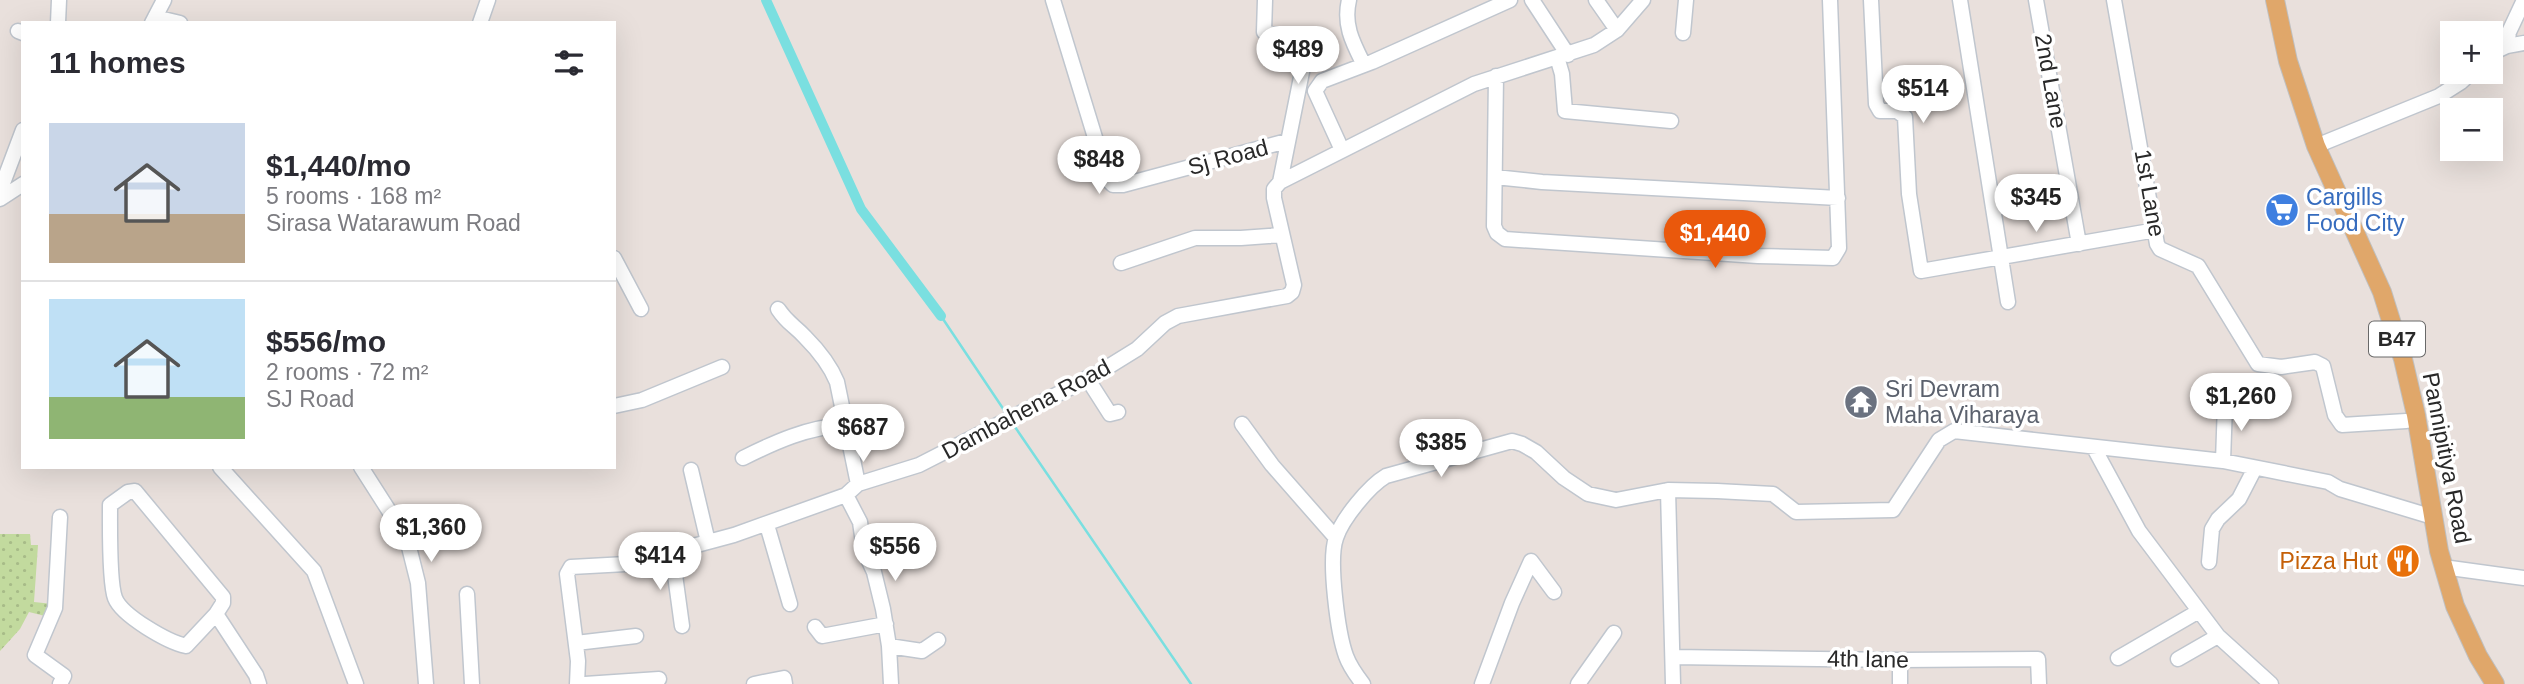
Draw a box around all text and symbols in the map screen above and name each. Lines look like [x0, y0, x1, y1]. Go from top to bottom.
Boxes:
map controls [2440, 21, 2503, 161]
button: + [2440, 21, 2503, 84]
pin: $489 [1257, 27, 1339, 86]
street label: 2nd Lane [2030, 32, 2072, 130]
text: $489 [1272, 36, 1324, 62]
icon: filters [550, 44, 588, 82]
text: 11 homes [49, 46, 186, 79]
pin: $514 [1882, 66, 1964, 125]
text: $514 [1897, 75, 1949, 101]
button: − [2440, 98, 2503, 161]
street label: Sj Road [1185, 134, 1271, 180]
pin: $848 [1058, 136, 1140, 196]
text: $848 [1073, 146, 1125, 172]
street label: 1st Lane [2130, 147, 2170, 239]
text: $1,440/mo [266, 149, 411, 182]
icon: home [105, 151, 189, 235]
pin: $345 [1995, 174, 2077, 234]
text: 5 rooms · 168 m² [266, 183, 441, 209]
text: $345 [2010, 184, 2062, 210]
place label: Cargills Food City [2306, 184, 2405, 236]
supermarket icon: Cargills Food City [2263, 191, 2301, 229]
text: Sirasa Watarawum Road [266, 210, 521, 236]
pin: $1,440 [1658, 210, 1772, 270]
text: $1,440 [1680, 220, 1750, 246]
road number: B47 [2369, 322, 2425, 356]
text: $556/mo [266, 325, 386, 358]
icon: home [105, 327, 189, 411]
street label: Dambahena Road [937, 354, 1115, 464]
text: 2 rooms · 72 m² [266, 359, 428, 385]
street label: Pannipitiya Road [2418, 370, 2476, 546]
pin: $1,260 [2184, 374, 2298, 433]
place label: Sri Devram Maha Viharaya [1885, 376, 2039, 428]
temple icon: Sri Devram Maha Viharaya [1842, 383, 1880, 421]
text: $1,260 [2206, 383, 2276, 409]
text: SJ Road [266, 386, 354, 412]
pin: $687 [822, 405, 904, 464]
text: $687 [837, 414, 889, 440]
pin: $385 [1400, 420, 1482, 479]
text: $385 [1415, 429, 1467, 455]
pin: $1,360 [374, 504, 488, 564]
text: $1,360 [396, 514, 466, 540]
pin: $556 [854, 524, 936, 583]
pin: $414 [619, 532, 701, 592]
text: $556 [869, 533, 921, 559]
text: $414 [634, 542, 686, 568]
restaurant icon: Pizza Hut [2384, 542, 2422, 580]
place label: Pizza Hut [2280, 548, 2379, 574]
street label: 4th lane [1827, 645, 1909, 673]

